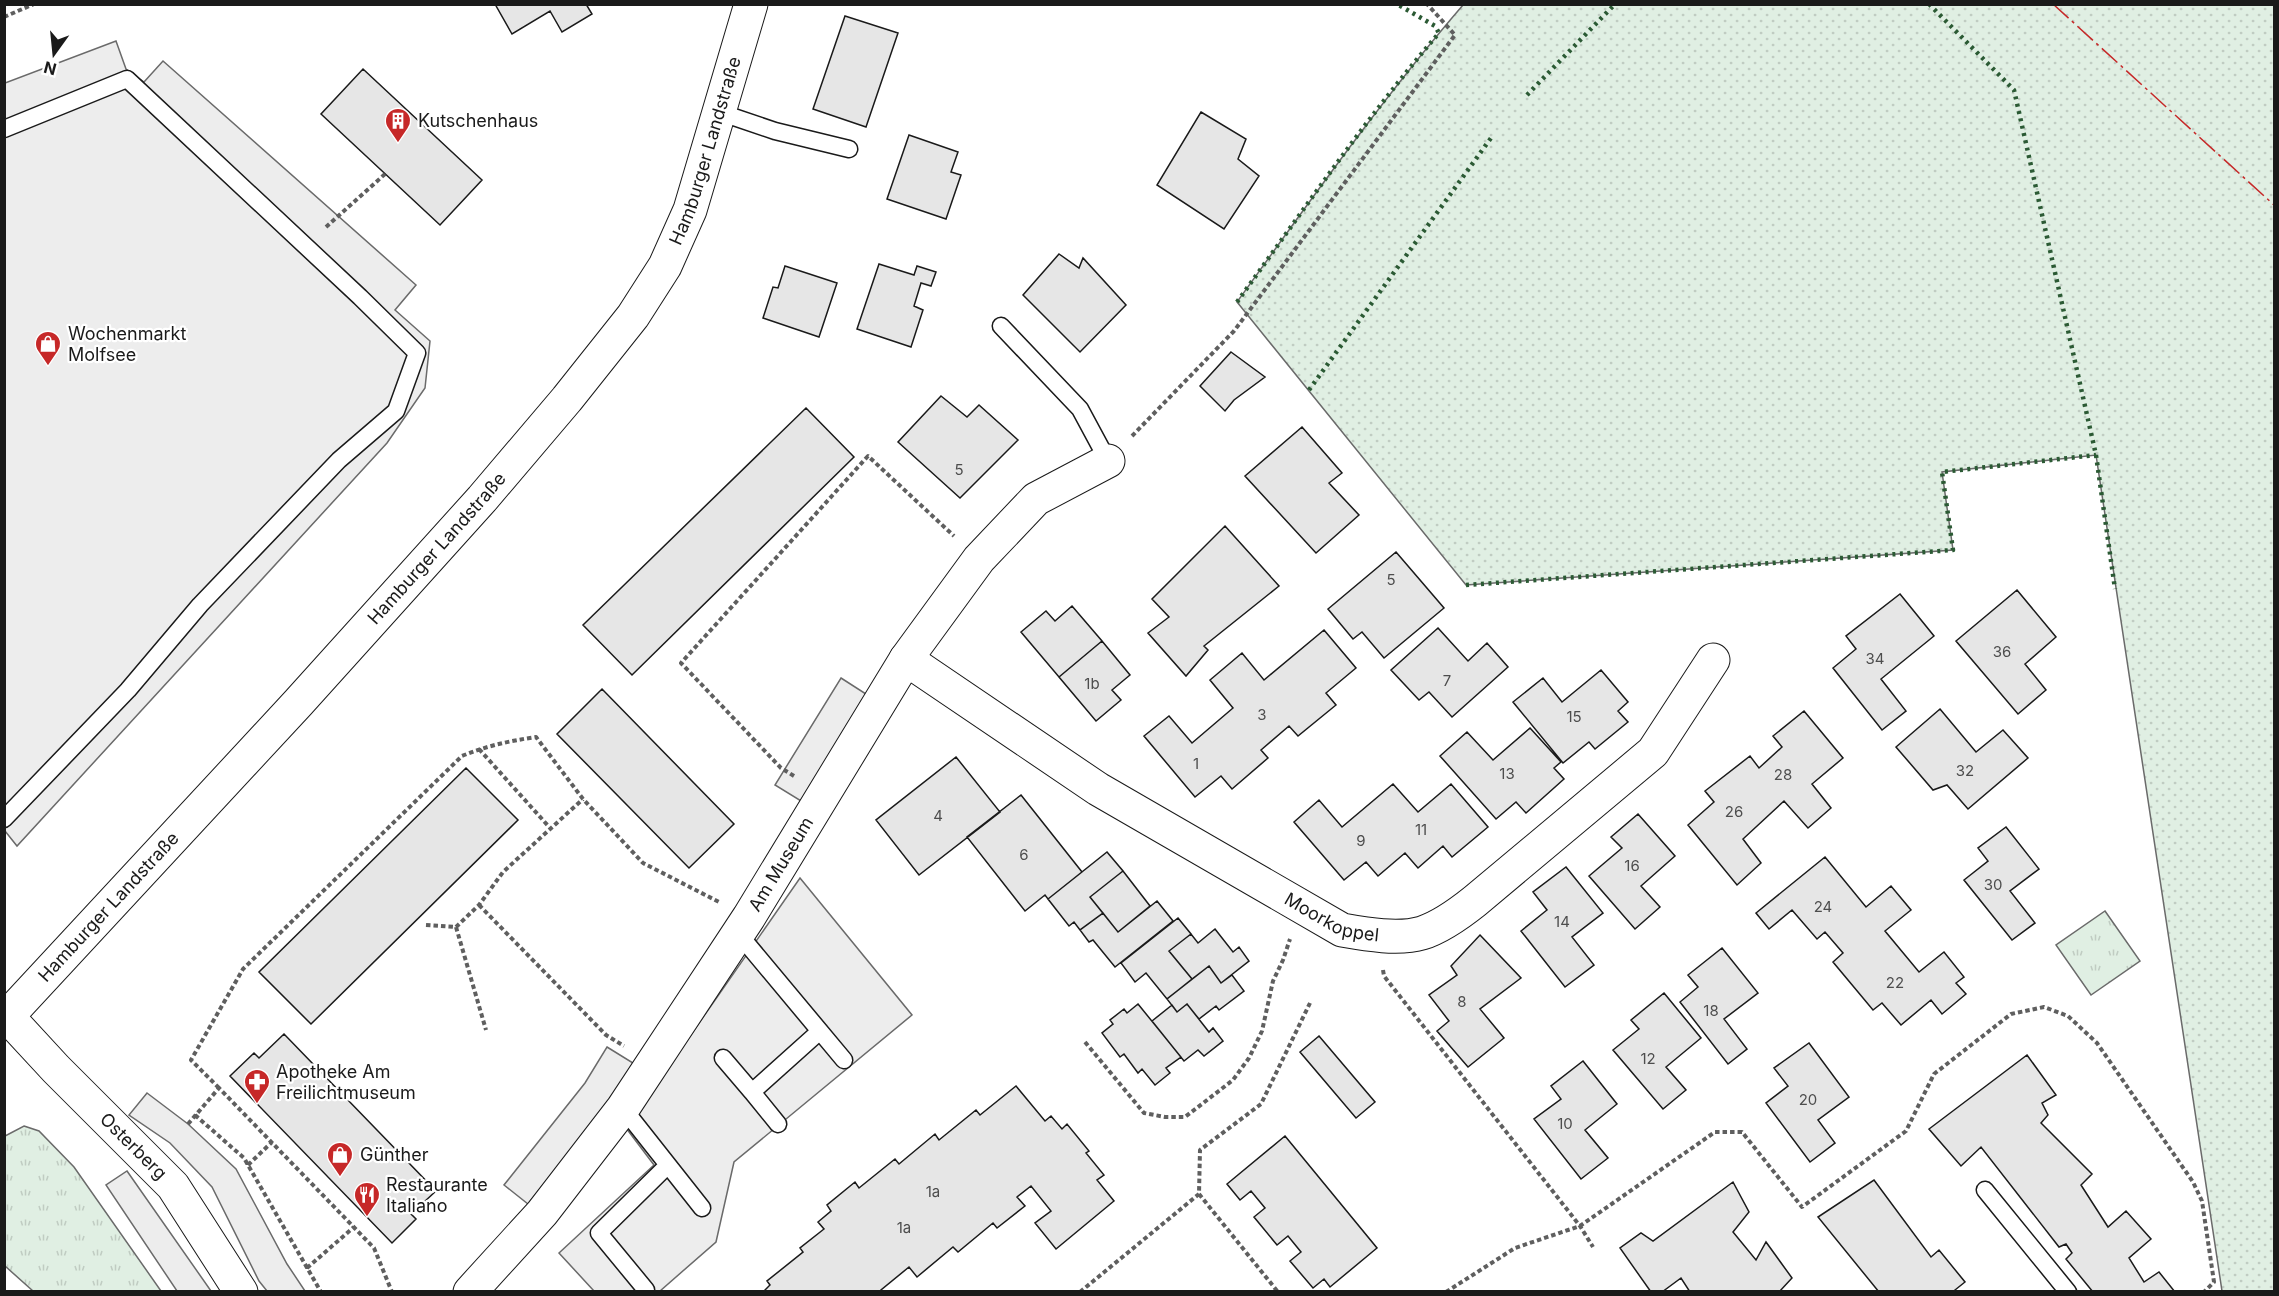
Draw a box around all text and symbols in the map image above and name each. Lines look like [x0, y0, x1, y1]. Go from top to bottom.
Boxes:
north arrow [24, 24, 84, 84]
street label: Hamburger Landstraße [665, 54, 745, 248]
text: N [42, 57, 59, 80]
building icon: Kutschenhaus [383, 106, 413, 144]
place label: Kutschenhaus [418, 110, 538, 131]
place label: Wochenmarkt Molfsee [68, 323, 186, 365]
shop icon: Wochenmarkt Molfsee [33, 329, 63, 367]
house number: 5 [954, 460, 964, 479]
street label: Hamburger Landstraße [363, 468, 510, 629]
house number: 5 [1386, 570, 1396, 589]
house number: 36 [1993, 642, 2011, 661]
house number: 34 [1866, 649, 1884, 668]
house number: 7 [1443, 671, 1451, 690]
house number: 1b [1084, 674, 1100, 693]
house number: 3 [1257, 705, 1267, 724]
house number: 15 [1566, 707, 1582, 726]
house number: 1 [1193, 754, 1199, 773]
house number: 32 [1956, 761, 1974, 780]
house number: 13 [1499, 764, 1515, 783]
house number: 28 [1774, 765, 1792, 784]
house number: 26 [1725, 802, 1743, 821]
house number: 4 [933, 806, 943, 825]
street label: Am Museum [744, 813, 817, 915]
house number: 11 [1415, 820, 1427, 839]
street label: Hamburger Landstraße [34, 827, 183, 986]
house number: 9 [1356, 831, 1366, 850]
house number: 6 [1019, 845, 1029, 864]
house number: 16 [1624, 856, 1640, 875]
house number: 30 [1984, 875, 2002, 894]
street label: Moorkoppel [1281, 888, 1380, 945]
house number: 24 [1814, 897, 1832, 916]
house number: 14 [1554, 912, 1570, 931]
house number: 22 [1886, 973, 1904, 992]
house number: 8 [1457, 992, 1467, 1011]
house number: 18 [1703, 1001, 1719, 1020]
house number: 12 [1640, 1049, 1656, 1068]
place label: Apotheke Am Freilichtmuseum [276, 1061, 416, 1103]
pharmacy icon: Apotheke Am Freilichtmuseum [242, 1067, 272, 1105]
house number: 20 [1799, 1090, 1817, 1109]
street label: Osterberg [96, 1108, 171, 1184]
house number: 10 [1557, 1114, 1573, 1133]
shop icon: Günther [325, 1140, 355, 1178]
place label: Günther [360, 1144, 429, 1165]
place label: Restaurante Italiano [386, 1174, 488, 1216]
restaurant icon: Restaurante Italiano [352, 1180, 382, 1218]
house number: 1a [926, 1182, 940, 1201]
house number: 1a [897, 1218, 911, 1237]

